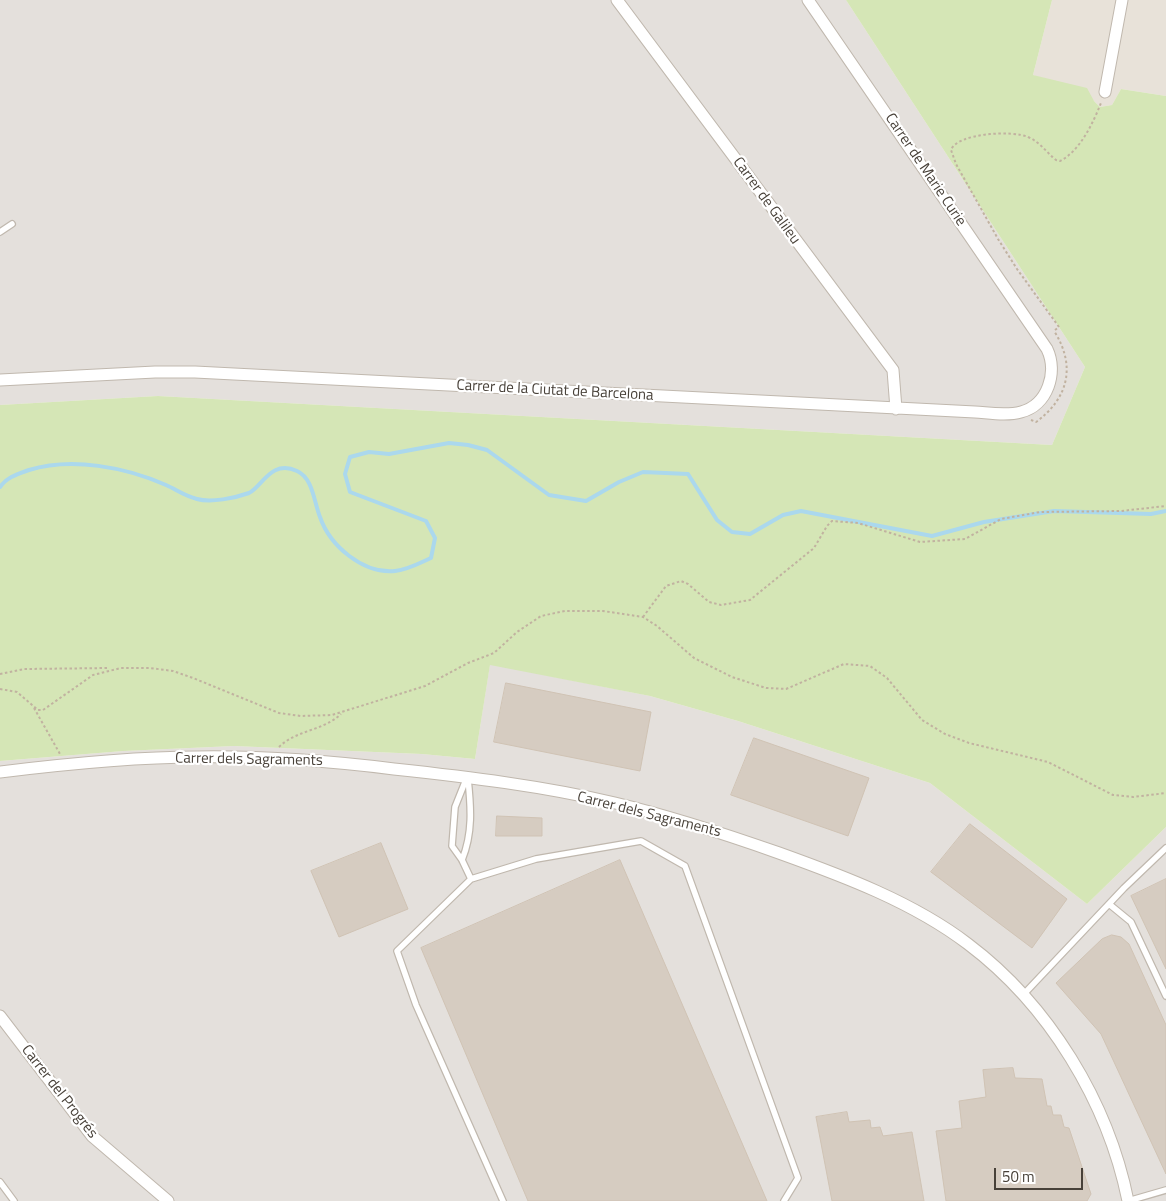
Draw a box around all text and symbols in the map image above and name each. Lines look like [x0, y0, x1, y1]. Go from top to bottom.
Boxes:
street label: Carrer de Marie Curie [881, 110, 969, 230]
street label: Carrer de Galileu [728, 154, 804, 248]
street label: Carrer de la Ciutat de Barcelona [456, 377, 654, 405]
street label: Carrer dels Sagraments [175, 750, 323, 770]
street label: Carrer dels Sagraments [575, 788, 723, 842]
street label: Carrer del Progrés [17, 1042, 101, 1142]
scale bar [996, 1158, 1085, 1190]
text: 50 m [1002, 1165, 1035, 1188]

